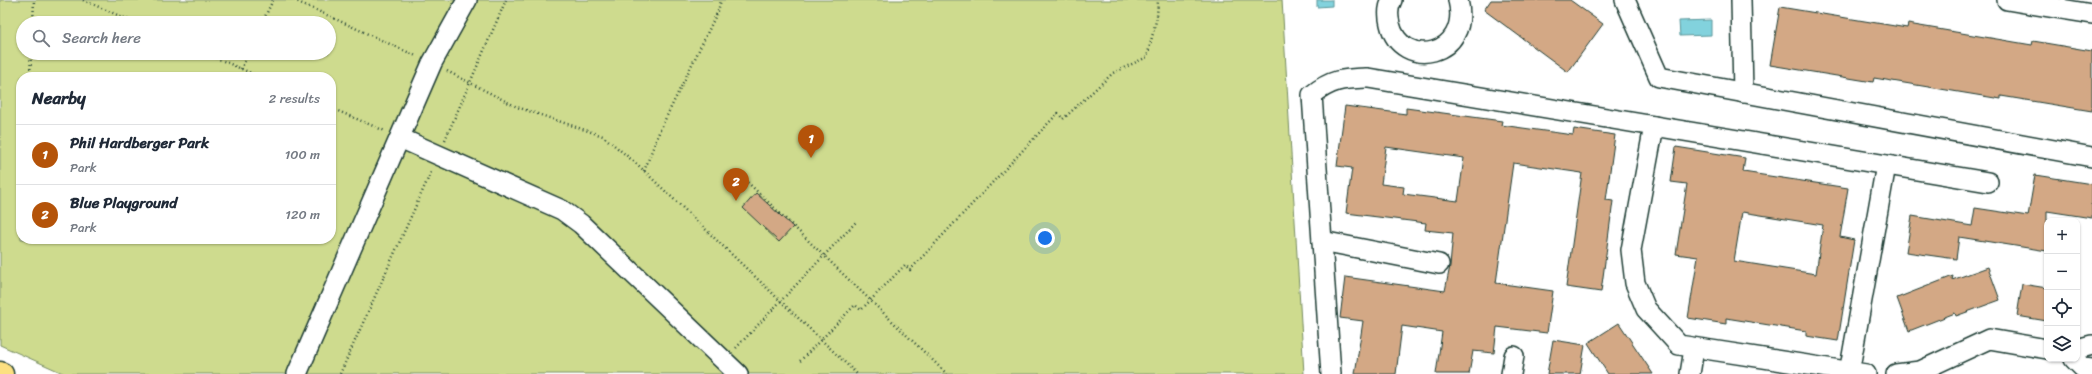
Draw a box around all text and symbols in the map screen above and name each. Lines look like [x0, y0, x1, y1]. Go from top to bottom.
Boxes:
search box [16, 16, 336, 60]
text: Search here [62, 25, 141, 51]
icon: search [30, 27, 52, 49]
text: Nearby [32, 83, 86, 113]
text: 2 results [269, 87, 320, 110]
pin: 1 [798, 125, 824, 158]
text: Phil Hardberger Park [70, 130, 209, 156]
text: 1 [42, 143, 48, 166]
text: 100 m [285, 143, 320, 166]
text: Park [70, 156, 97, 179]
pin: 2 [723, 168, 749, 201]
text: Blue Playground [70, 190, 177, 216]
text: 2 [41, 203, 49, 226]
text: 120 m [285, 203, 320, 226]
text: Park [70, 216, 97, 239]
map controls [2044, 218, 2080, 362]
button: + [2044, 218, 2080, 254]
your location [1035, 228, 1055, 248]
button: − [2044, 254, 2080, 290]
button: locate [2044, 290, 2080, 326]
button: layers [2044, 326, 2080, 362]

